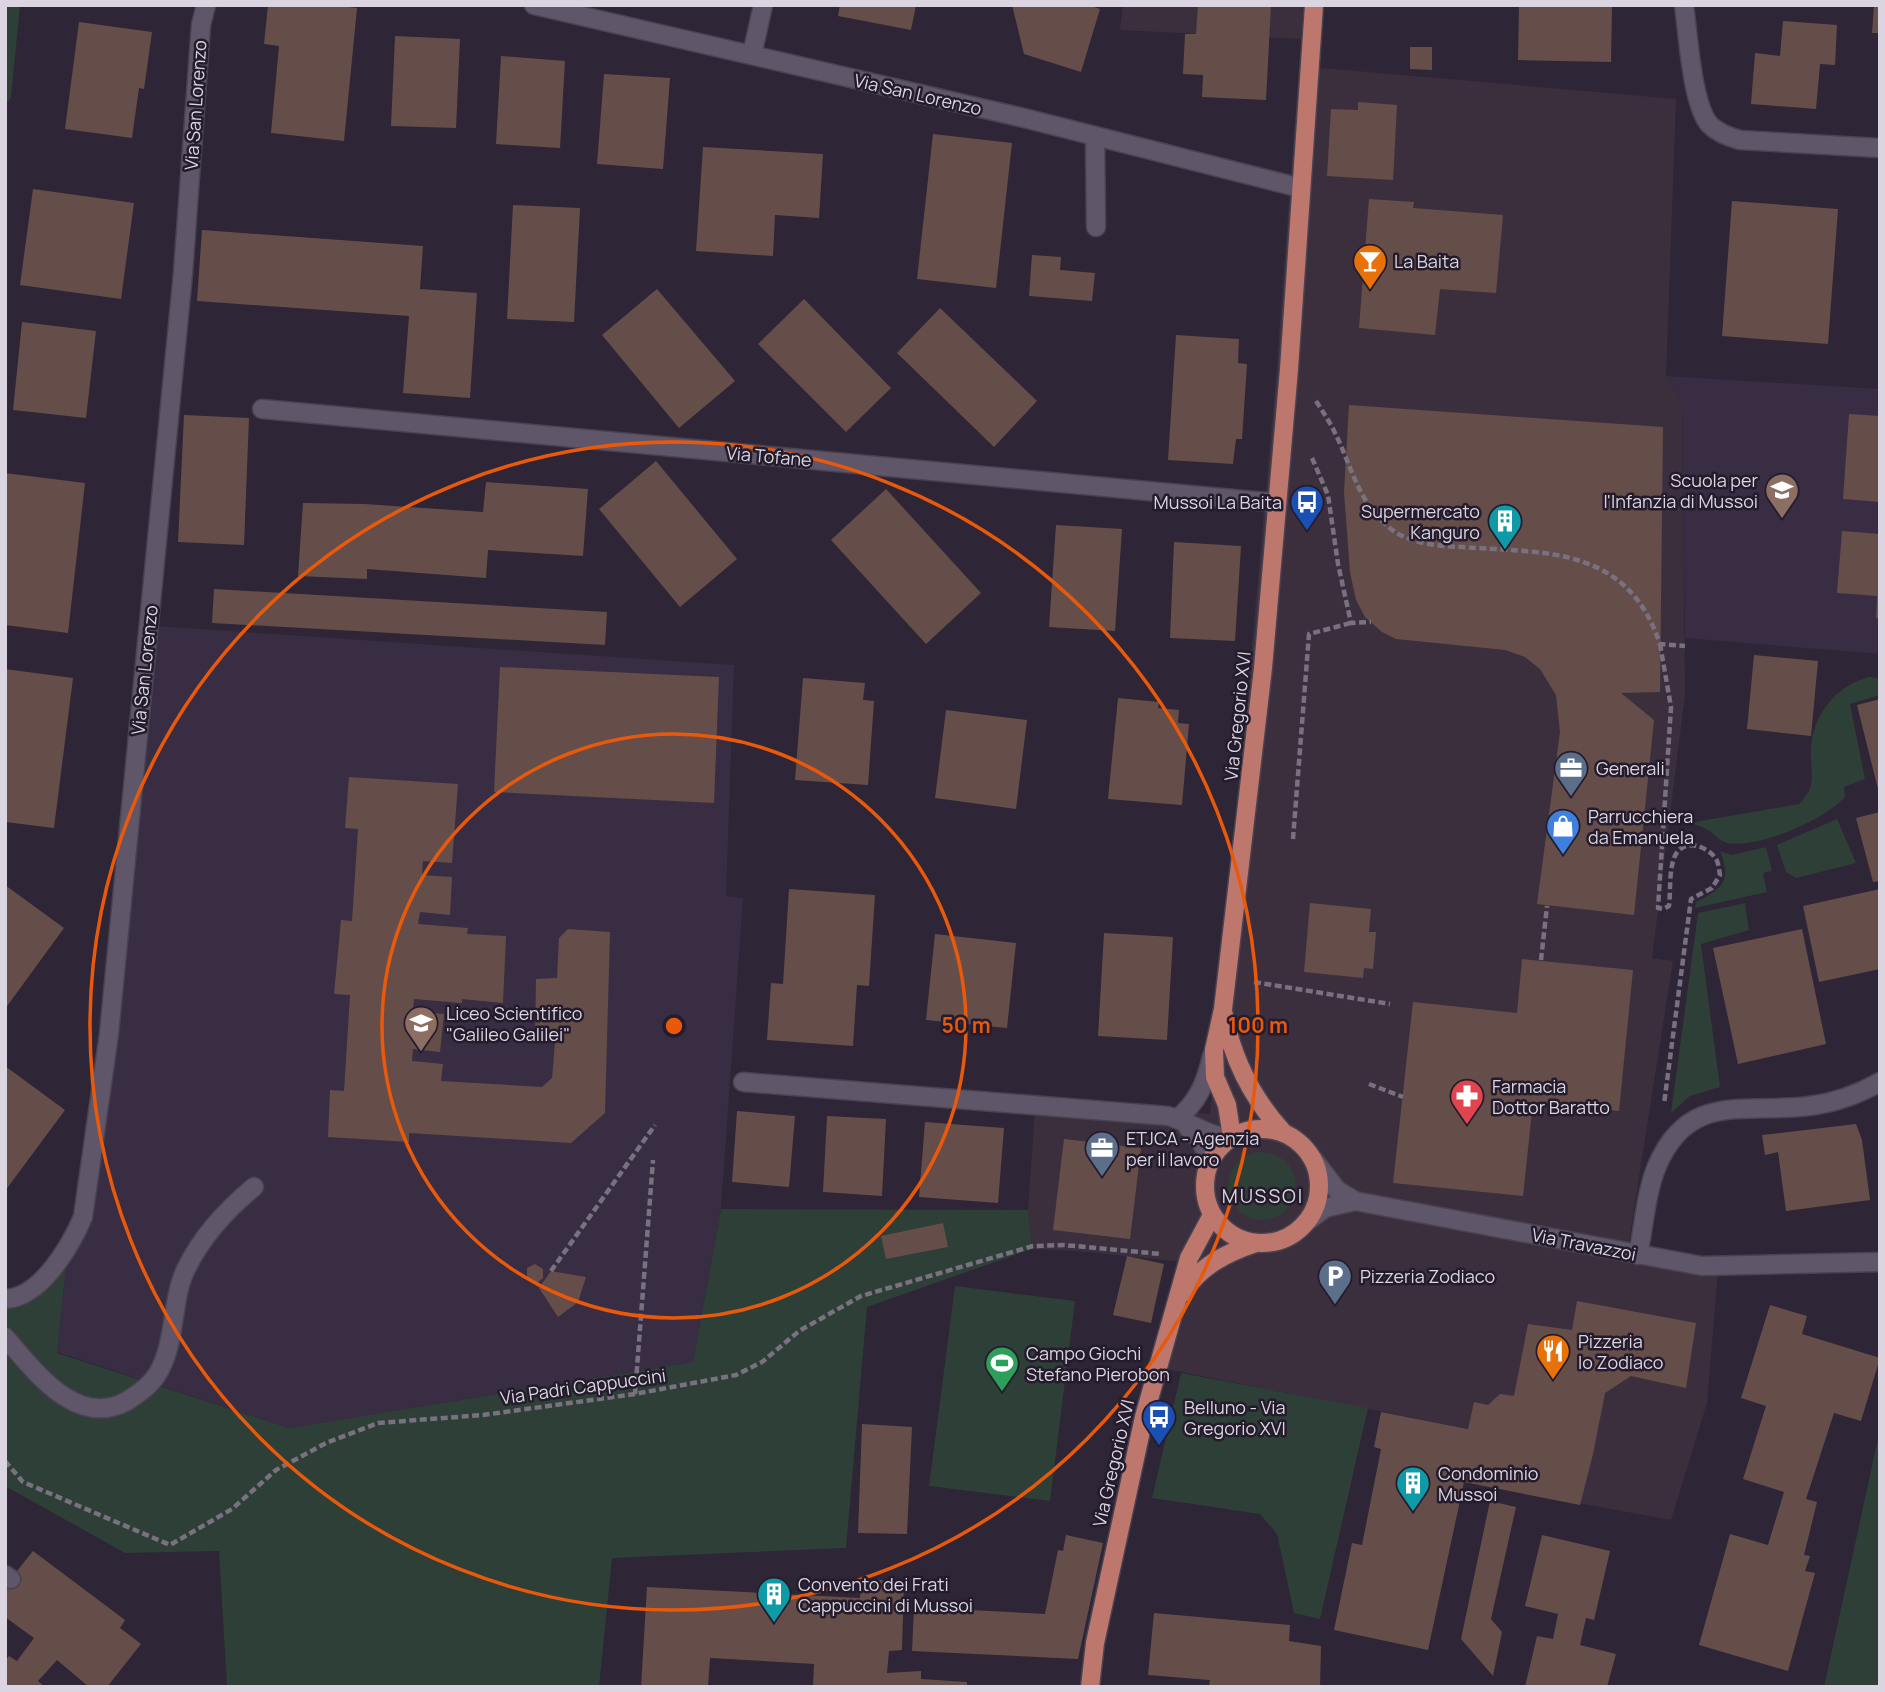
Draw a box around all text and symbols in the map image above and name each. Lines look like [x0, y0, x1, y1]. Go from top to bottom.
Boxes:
street label: Via San Lorenzo [178, 39, 212, 171]
street label: Via San Lorenzo [852, 68, 984, 120]
bar icon: La Baita [1351, 242, 1389, 291]
place label: La Baita [1394, 249, 1459, 273]
street label: Via Tofane [725, 440, 813, 472]
place label: Scuola per l'Infanzia di Mussoi [1603, 468, 1759, 513]
school or university icon: Scuola per l'Infanzia di Mussoi [1763, 471, 1801, 520]
bus stop icon: Mussoi La Baita [1288, 483, 1326, 532]
place label: Mussoi La Baita [1154, 490, 1282, 514]
place label: Supermercato Kanguro [1361, 499, 1480, 544]
building icon: Supermercato Kanguro [1486, 502, 1524, 551]
street label: Via San Lorenzo [125, 604, 163, 736]
street label: Via Gregorio XVI [1218, 650, 1256, 782]
office icon: Generali [1552, 749, 1590, 798]
place label: Generali [1596, 756, 1665, 780]
place label: Parrucchiera da Emanuela [1588, 804, 1694, 849]
shop icon: Parrucchiera da Emanuela [1544, 807, 1582, 856]
place label: Liceo Scientifico "Galileo Galilei" [446, 1001, 582, 1046]
school or university icon: Liceo Scientifico "Galileo Galilei" [402, 1004, 440, 1053]
text: 50 m [941, 1011, 991, 1039]
text: 100 m [1228, 1011, 1288, 1039]
centre of rings [662, 1014, 686, 1038]
place label: Farmacia Dottor Baratto [1492, 1074, 1610, 1119]
pharmacy icon: Farmacia Dottor Baratto [1448, 1077, 1486, 1126]
place label: ETJCA - Agenzia per il lavoro [1126, 1126, 1259, 1171]
office icon: ETJCA - Agenzia per il lavoro [1083, 1129, 1121, 1178]
district label: MUSSOI [1222, 1183, 1304, 1209]
street label: Via Travazzoi [1530, 1222, 1638, 1266]
parking icon: Pizzeria Zodiaco [1316, 1257, 1354, 1306]
place label: Pizzeria Zodiaco [1360, 1264, 1495, 1288]
place label: Pizzeria lo Zodiaco [1578, 1329, 1663, 1374]
restaurant icon: Pizzeria lo Zodiaco [1534, 1332, 1572, 1381]
place label: Campo Giochi Stefano Pierobon [1026, 1341, 1170, 1386]
sports icon: Campo Giochi Stefano Pierobon [983, 1344, 1021, 1393]
street label: Via Padri Cappuccini [499, 1362, 667, 1410]
place label: Belluno - Via Gregorio XVI [1184, 1395, 1286, 1440]
street label: Via Gregorio XVI [1087, 1397, 1139, 1529]
bus stop icon: Belluno - Via Gregorio XVI [1140, 1398, 1178, 1447]
place label: Condominio Mussoi [1438, 1461, 1538, 1506]
building icon: Condominio Mussoi [1394, 1464, 1432, 1513]
place label: Convento dei Frati Cappuccini di Mussoi [798, 1572, 973, 1617]
building icon: Convento dei Frati Cappuccini di Mussoi [755, 1575, 793, 1624]

